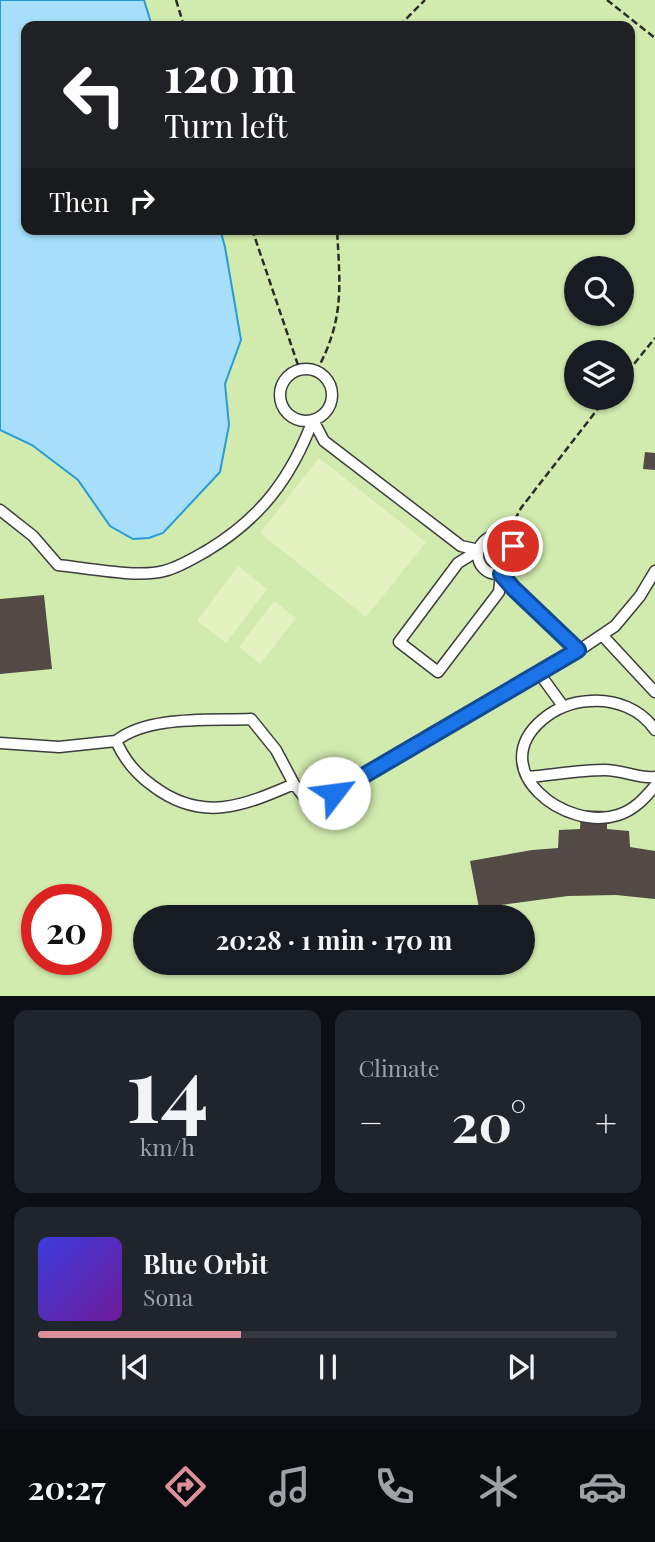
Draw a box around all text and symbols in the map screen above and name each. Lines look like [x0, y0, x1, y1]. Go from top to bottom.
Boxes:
text: 120 m [164, 40, 296, 105]
icon: left [49, 49, 140, 140]
text: Turn left [164, 103, 288, 146]
icon: right [123, 182, 161, 220]
text: Then [49, 184, 109, 219]
map controls [564, 256, 634, 410]
button: search [564, 256, 634, 326]
button: layers [564, 340, 634, 410]
pin [483, 516, 543, 576]
icon: arrive [494, 527, 532, 565]
position arrow [297, 756, 371, 830]
speed limit sign: 20 [21, 884, 112, 975]
text: 20:28 · 1 min · 170 m [216, 922, 452, 957]
text: 14 [126, 1025, 209, 1146]
text: Climate [359, 1052, 439, 1083]
text: 20° [451, 1087, 526, 1156]
text: − [359, 1096, 383, 1147]
text: + [595, 1096, 617, 1147]
text: km/h [140, 1131, 195, 1162]
text: Blue Orbit [143, 1246, 268, 1281]
text: Sona [143, 1281, 193, 1312]
icon: previous [116, 1348, 154, 1386]
icon: pause [309, 1348, 347, 1386]
icon: next [502, 1348, 540, 1386]
icon: directions [161, 1462, 210, 1511]
icon: music [265, 1462, 314, 1511]
icon: phone [370, 1462, 419, 1511]
icon: climate [474, 1462, 523, 1511]
icon: car [578, 1462, 627, 1511]
text: 20:27 [28, 1465, 106, 1508]

